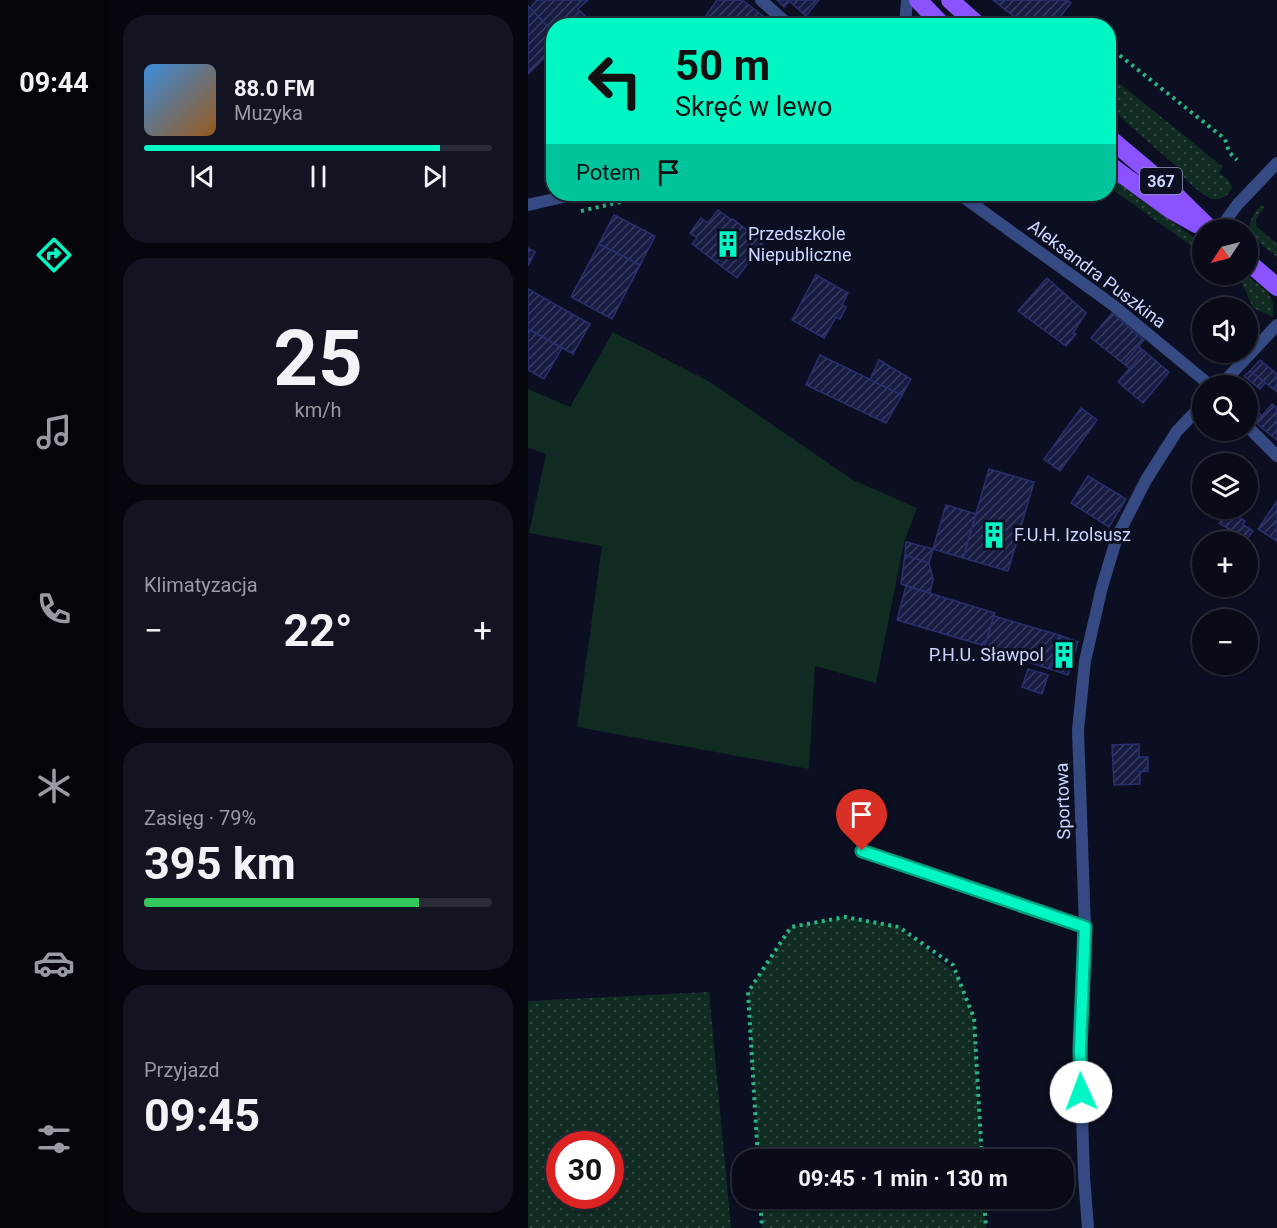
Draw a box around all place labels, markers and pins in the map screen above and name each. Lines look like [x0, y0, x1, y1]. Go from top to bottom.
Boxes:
place label: Przedszkole Niepubliczne [748, 223, 852, 265]
building icon: Przedszkole Niepubliczne [713, 229, 743, 259]
building icon: F.U.H. Izolsusz [979, 520, 1009, 550]
place label: F.U.H. Izolsusz [1014, 524, 1131, 545]
building icon: P.H.U. Sławpol [1049, 640, 1079, 670]
place label: P.H.U. Sławpol [929, 644, 1044, 665]
pin [836, 789, 887, 851]

